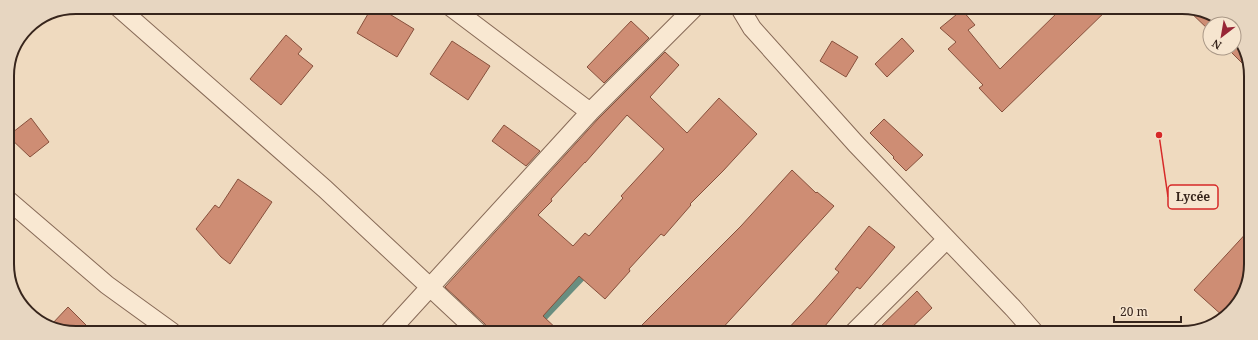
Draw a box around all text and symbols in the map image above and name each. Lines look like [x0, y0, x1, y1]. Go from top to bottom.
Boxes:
north arrow [1202, 16, 1242, 56]
text: N [1209, 36, 1224, 54]
callout: Lycée [1168, 185, 1218, 209]
text: Lycée [1176, 188, 1210, 205]
scale bar [1114, 298, 1181, 324]
text: 20 m [1120, 303, 1148, 320]

